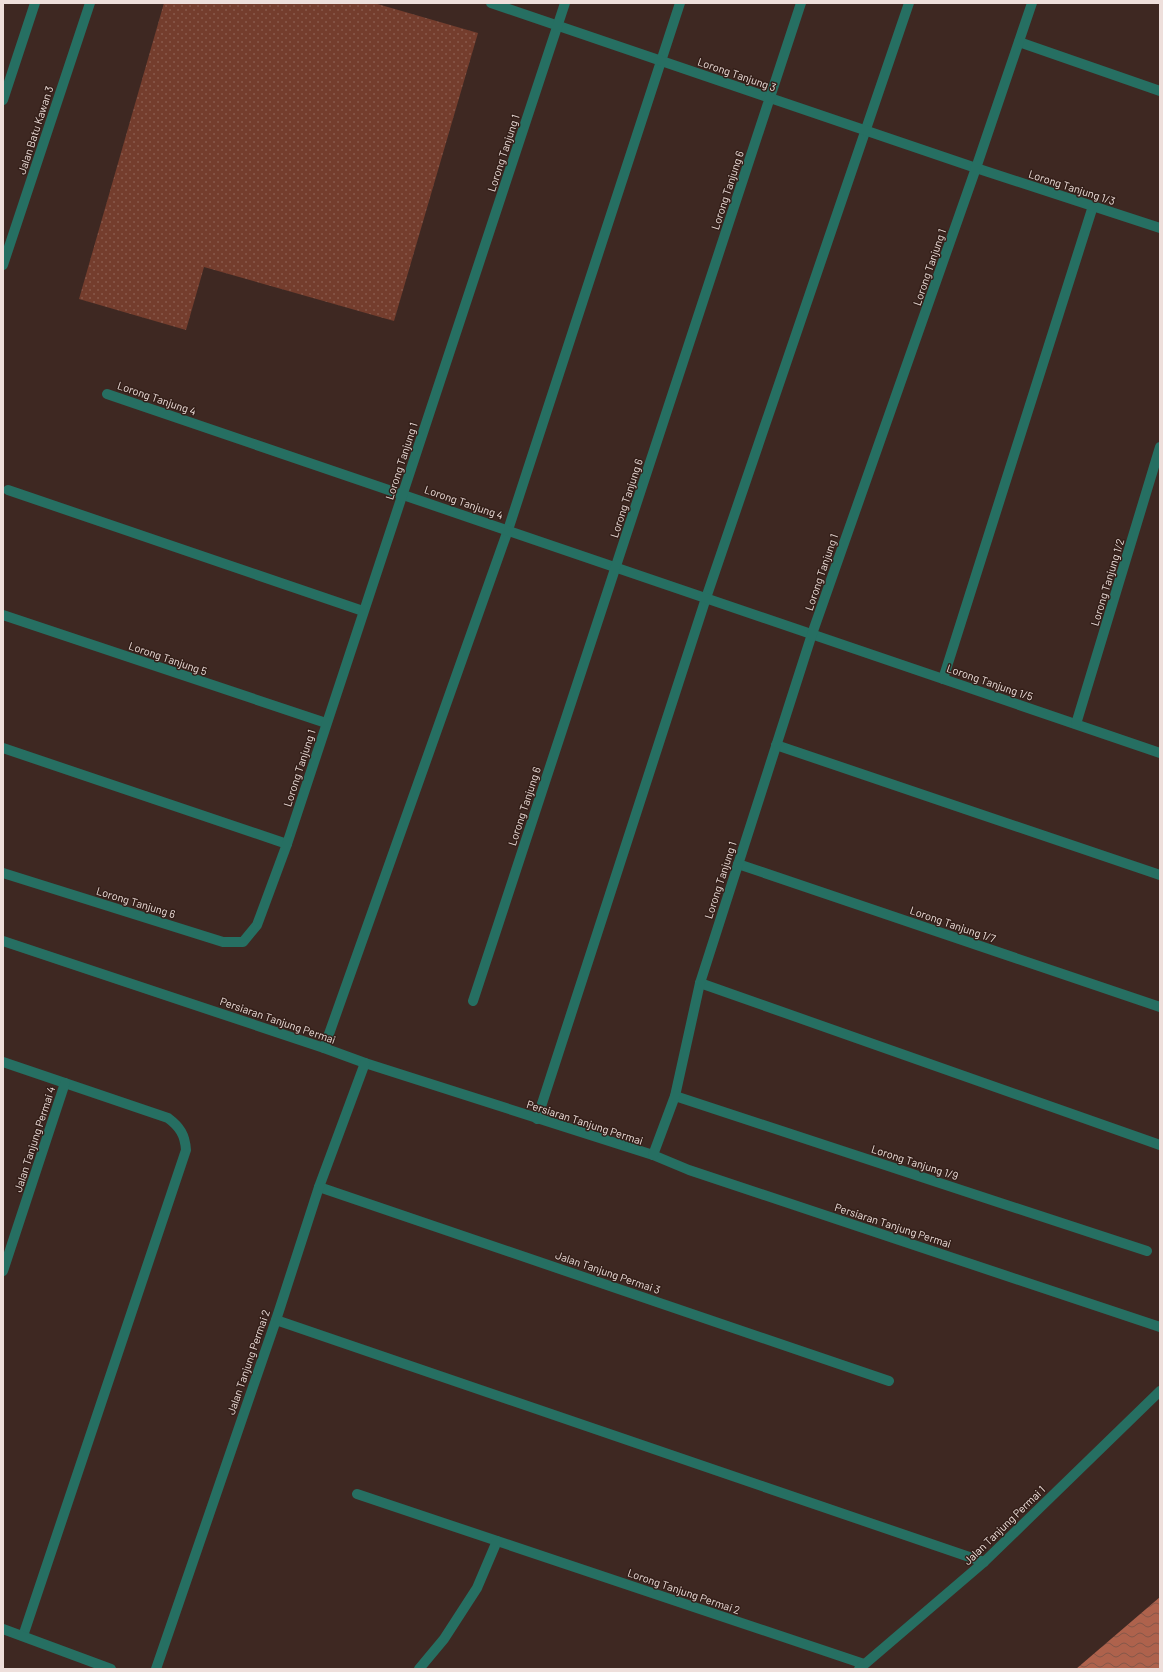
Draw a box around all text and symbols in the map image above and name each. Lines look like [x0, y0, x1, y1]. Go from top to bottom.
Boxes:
street label: Lorong Tanjung 3 [696, 54, 778, 94]
street label: Jalan Batu Kawan 3 [15, 84, 55, 176]
street label: Lorong Tanjung 1 [484, 113, 522, 193]
street label: Lorong Tanjung 6 [708, 149, 746, 231]
street label: Lorong Tanjung 1/3 [1027, 167, 1117, 207]
street label: Lorong Tanjung 1 [910, 227, 948, 307]
street label: Lorong Tanjung 4 [116, 378, 198, 418]
street label: Lorong Tanjung 1 [382, 421, 420, 501]
street label: Lorong Tanjung 6 [607, 457, 645, 539]
street label: Lorong Tanjung 4 [423, 482, 505, 522]
street label: Lorong Tanjung 1 [802, 532, 840, 612]
street label: Lorong Tanjung 1/2 [1088, 537, 1126, 627]
street label: Lorong Tanjung 5 [127, 638, 209, 678]
street label: Lorong Tanjung 1/5 [945, 661, 1035, 703]
street label: Lorong Tanjung 1 [280, 728, 318, 808]
street label: Lorong Tanjung 6 [505, 765, 543, 847]
street label: Lorong Tanjung 1 [701, 840, 739, 920]
street label: Lorong Tanjung 6 [95, 884, 177, 920]
street label: Lorong Tanjung 1/7 [908, 903, 998, 945]
street label: Persiaran Tanjung Permai [218, 994, 338, 1046]
street label: Jalan Tanjung Permai 4 [11, 1084, 57, 1194]
street label: Persiaran Tanjung Permai [525, 1097, 645, 1147]
street label: Lorong Tanjung 1/9 [870, 1142, 960, 1182]
street label: Persiaran Tanjung Permai [833, 1200, 953, 1250]
street label: Jalan Tanjung Permai 3 [554, 1248, 662, 1296]
street label: Jalan Tanjung Permai 2 [224, 1308, 272, 1416]
street label: Jalan Tanjung Permai 1 [961, 1483, 1047, 1567]
street label: Lorong Tanjung Permai 2 [626, 1566, 742, 1616]

